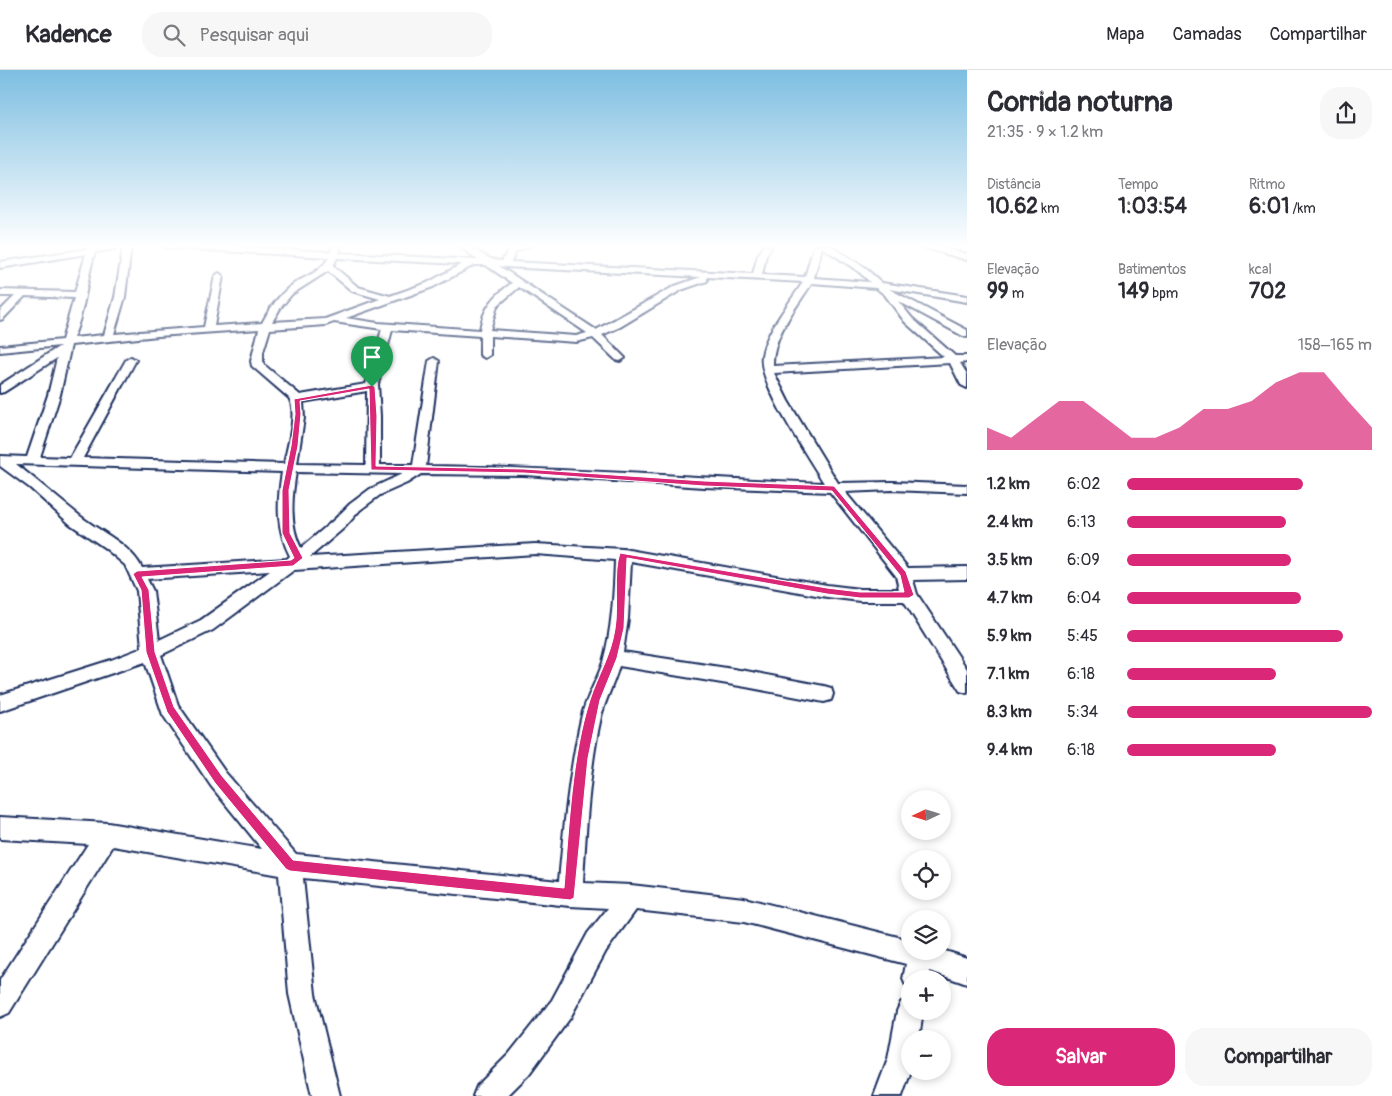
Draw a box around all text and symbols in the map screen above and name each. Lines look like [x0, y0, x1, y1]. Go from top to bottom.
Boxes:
search box [142, 12, 492, 57]
text: Kadence [25, 20, 112, 49]
icon: search [160, 21, 188, 49]
text: Pesquisar aqui [200, 23, 309, 47]
text: Mapa [1106, 23, 1144, 46]
text: Camadas [1172, 23, 1242, 46]
text: Compartilhar [1270, 23, 1367, 46]
text: Corrida noturna [987, 85, 1173, 120]
button: share [1320, 87, 1372, 139]
text: 21:35 · 9 × 1.2 km [987, 122, 1103, 142]
text: Distância [987, 176, 1041, 193]
text: Tempo [1118, 176, 1158, 193]
text: Ritmo [1249, 176, 1285, 193]
text: 10.62 [987, 193, 1038, 220]
text: 1:03:54 [1118, 193, 1187, 220]
text: 6:01 [1249, 193, 1289, 220]
text: km [1038, 200, 1059, 217]
text: /km [1289, 200, 1316, 217]
text: Elevação [987, 261, 1039, 278]
text: Batimentos [1118, 261, 1186, 278]
text: kcal [1249, 261, 1272, 278]
text: 99 [987, 278, 1009, 305]
text: 149 [1118, 278, 1149, 305]
text: 702 [1249, 278, 1286, 305]
text: m [1009, 285, 1024, 302]
text: bpm [1149, 285, 1178, 302]
text: Elevação [987, 335, 1047, 355]
text: 158–165 m [1298, 335, 1372, 355]
pin [351, 336, 393, 387]
icon: arrive [358, 343, 386, 371]
text: 1.2 km [987, 474, 1030, 494]
text: 6:02 [1067, 474, 1100, 494]
text: 2.4 km [987, 512, 1033, 532]
text: 6:13 [1067, 512, 1096, 532]
text: 3.5 km [987, 550, 1032, 570]
text: 6:09 [1067, 550, 1100, 570]
text: 4.7 km [987, 588, 1033, 608]
text: 6:04 [1067, 588, 1101, 608]
text: 5.9 km [987, 626, 1032, 646]
text: 5:45 [1067, 626, 1098, 646]
text: 7.1 km [987, 664, 1030, 684]
text: 6:18 [1067, 664, 1095, 684]
text: 8.3 km [987, 702, 1032, 722]
text: 5:34 [1067, 702, 1098, 722]
text: 9.4 km [987, 740, 1032, 760]
text: 6:18 [1067, 740, 1095, 760]
north arrow [901, 790, 951, 840]
map controls [901, 790, 951, 1080]
button: locate [901, 850, 951, 900]
button: layers [901, 910, 951, 960]
button: + [901, 970, 951, 1020]
button: Salvar [987, 1028, 1175, 1086]
button: Compartilhar [1185, 1028, 1372, 1086]
button: − [901, 1030, 951, 1080]

